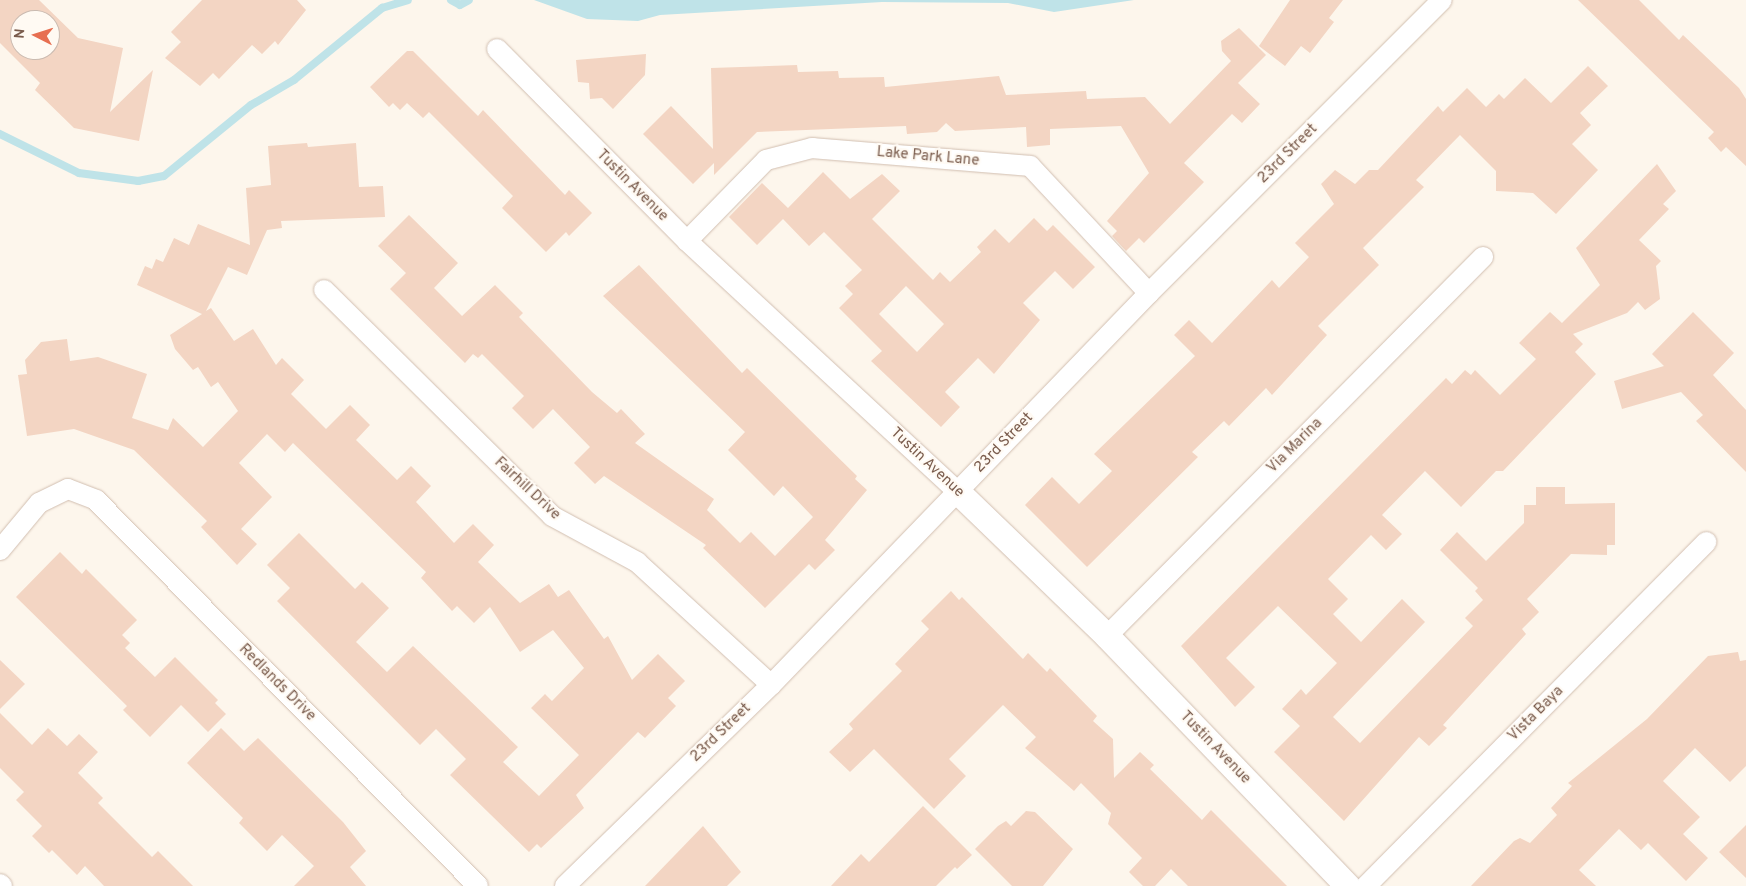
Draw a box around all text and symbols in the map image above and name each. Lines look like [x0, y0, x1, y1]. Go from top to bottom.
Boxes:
north arrow [10, 10, 60, 60]
text: N [12, 28, 29, 39]
street label: 23rd Street [1254, 120, 1322, 188]
street label: Lake Park Lane [876, 144, 980, 170]
street label: Tustin Avenue [592, 146, 672, 226]
street label: 23rd Street [971, 409, 1037, 477]
street label: Via Marina [1264, 415, 1326, 477]
street label: Tustin Avenue [886, 424, 968, 502]
street label: Fairhill Drive [490, 454, 564, 524]
street label: Redlands Drive [235, 641, 319, 725]
street label: Vista Baya [1505, 683, 1567, 745]
street label: 23rd Street [687, 700, 755, 766]
street label: Tustin Avenue [1176, 708, 1254, 788]

